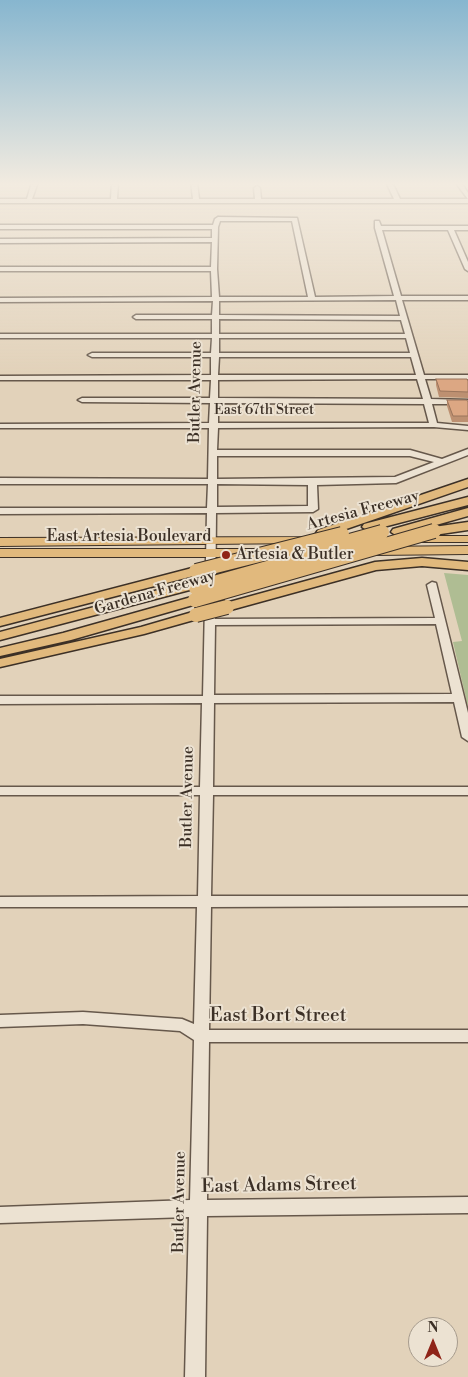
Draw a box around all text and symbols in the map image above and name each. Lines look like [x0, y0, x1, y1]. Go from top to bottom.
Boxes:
street label: Butler Avenue [186, 341, 206, 443]
street label: East 67th Street [214, 403, 314, 419]
street label: Artesia Freeway [305, 487, 421, 535]
street label: East Artesia Boulevard [47, 527, 211, 547]
place label: Artesia & Butler [236, 545, 354, 565]
marker: Artesia & Butler [220, 549, 232, 561]
street label: Gardena Freeway [92, 567, 218, 619]
street label: Butler Avenue [178, 746, 198, 848]
street label: East Bort Street [210, 1005, 346, 1027]
street label: Butler Avenue [170, 1151, 190, 1253]
street label: East Adams Street [201, 1173, 357, 1199]
north arrow [408, 1317, 458, 1367]
text: N [427, 1319, 439, 1337]

